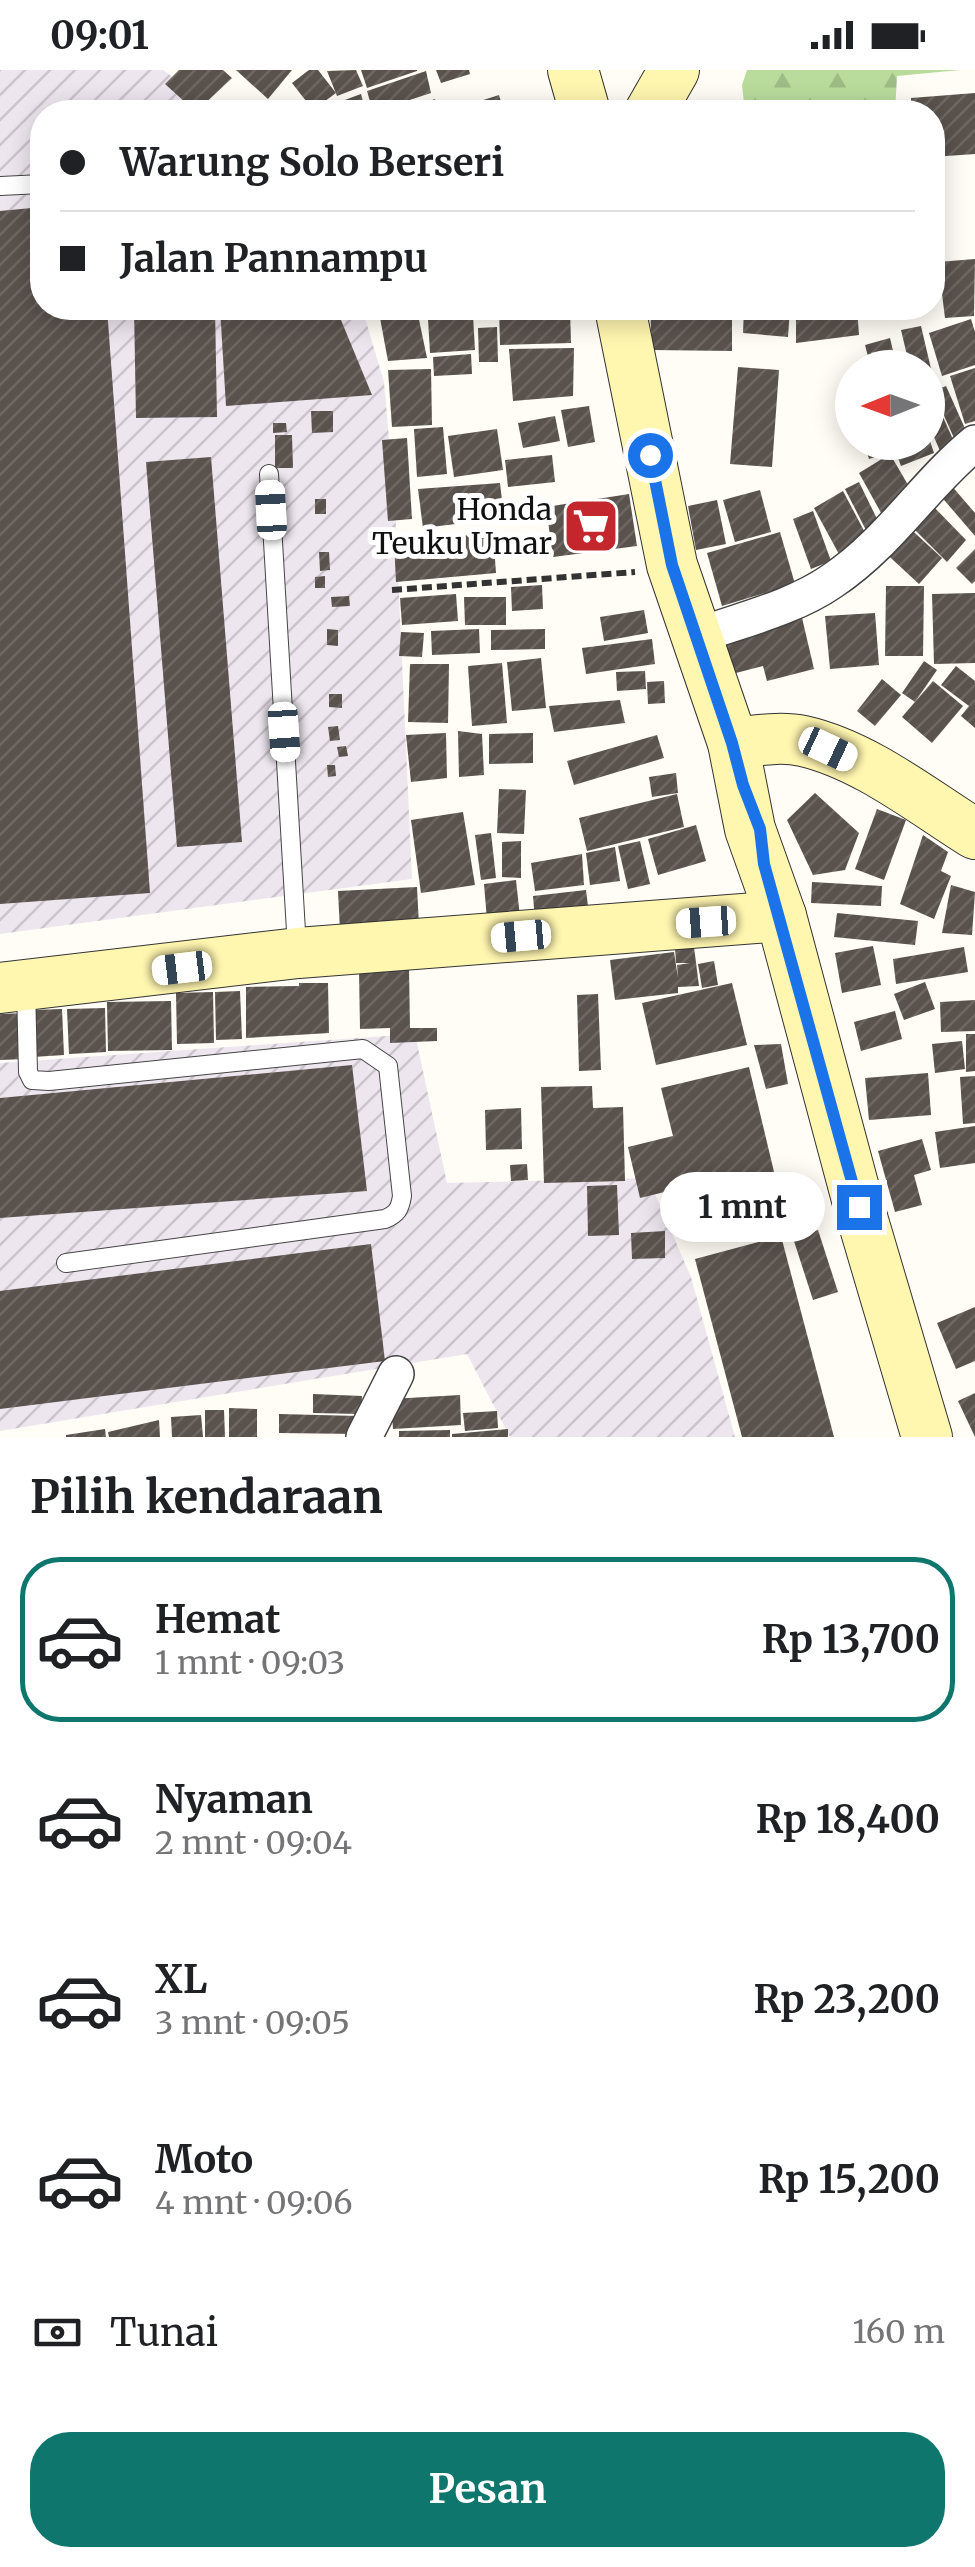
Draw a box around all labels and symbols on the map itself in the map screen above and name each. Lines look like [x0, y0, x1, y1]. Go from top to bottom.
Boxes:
north arrow [835, 350, 945, 460]
route start [628, 433, 673, 478]
car [254, 479, 288, 541]
place label: Honda Teuku Umar [372, 490, 552, 562]
supermarket icon: Honda Teuku Umar [561, 496, 621, 556]
car [267, 701, 301, 763]
car [794, 723, 862, 775]
car [675, 905, 737, 939]
car [490, 918, 552, 954]
car [150, 949, 214, 987]
callout: 1 mnt [659, 1172, 824, 1242]
route end [837, 1185, 882, 1230]

